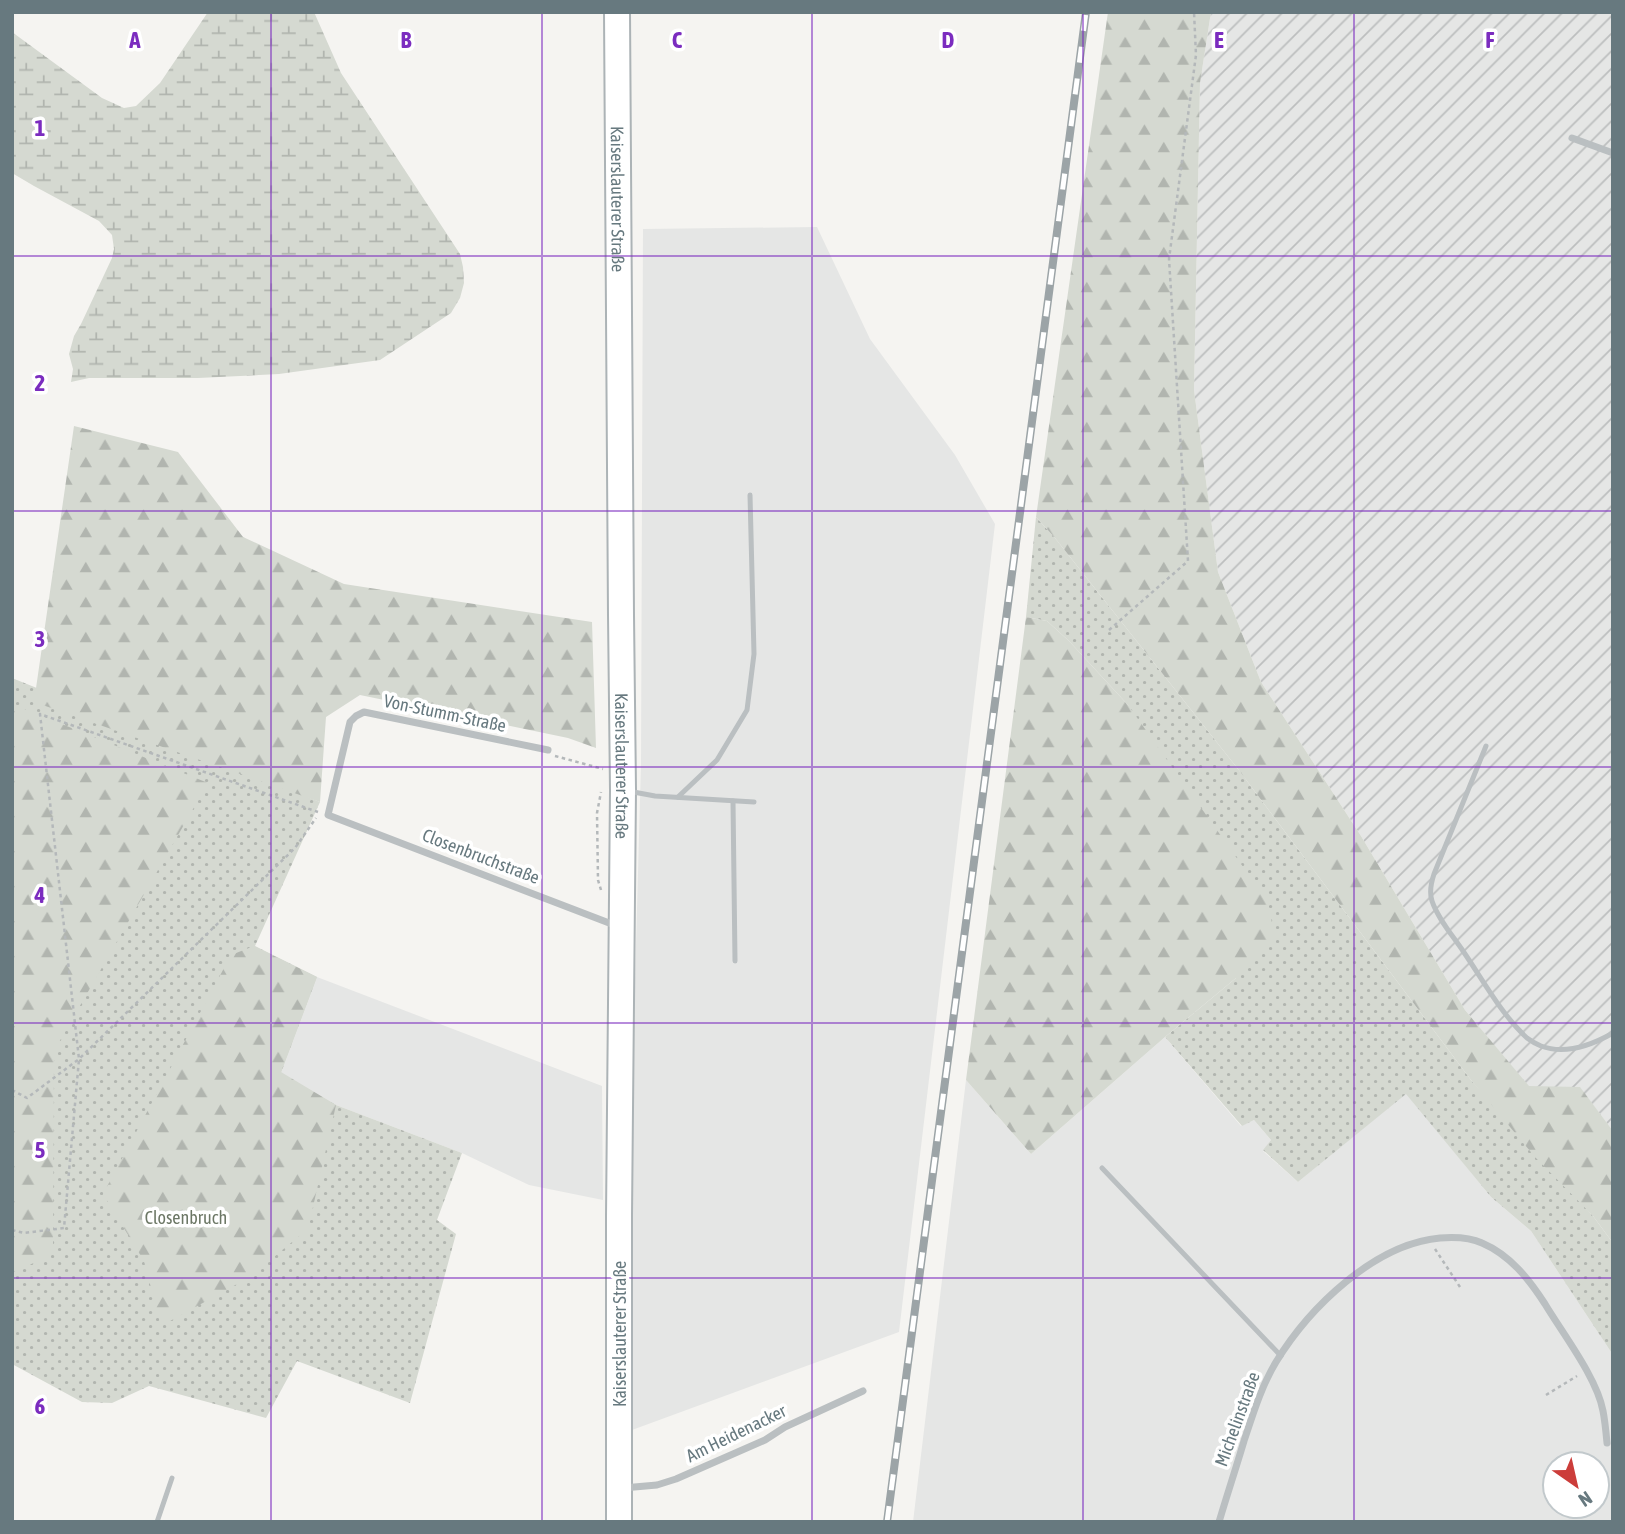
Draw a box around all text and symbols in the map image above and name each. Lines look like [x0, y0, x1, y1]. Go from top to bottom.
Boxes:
text: A [128, 27, 141, 53]
text: B [401, 27, 412, 53]
text: C [672, 27, 683, 53]
text: D [942, 27, 955, 53]
text: E [1214, 27, 1224, 53]
text: F [1485, 27, 1495, 53]
text: 1 [35, 115, 46, 141]
street label: Kaiserslauterer Straße [607, 126, 629, 272]
text: 2 [35, 370, 45, 396]
text: 3 [35, 626, 45, 652]
street label: Von-Stumm-Straße [382, 690, 508, 736]
street label: Kaiserslauterer Straße [611, 693, 634, 839]
street label: Closenbruchstraße [419, 824, 543, 888]
text: 4 [34, 882, 46, 908]
text: 5 [35, 1137, 46, 1163]
park label: Closenbruch [145, 1207, 227, 1228]
street label: Kaiserslauterer Straße [609, 1261, 630, 1407]
street label: Michelinstraße [1210, 1369, 1264, 1469]
text: 6 [35, 1393, 46, 1419]
street label: Am Heidenacker [683, 1399, 790, 1466]
north arrow [1541, 1450, 1611, 1520]
text: N [1575, 1487, 1596, 1511]

